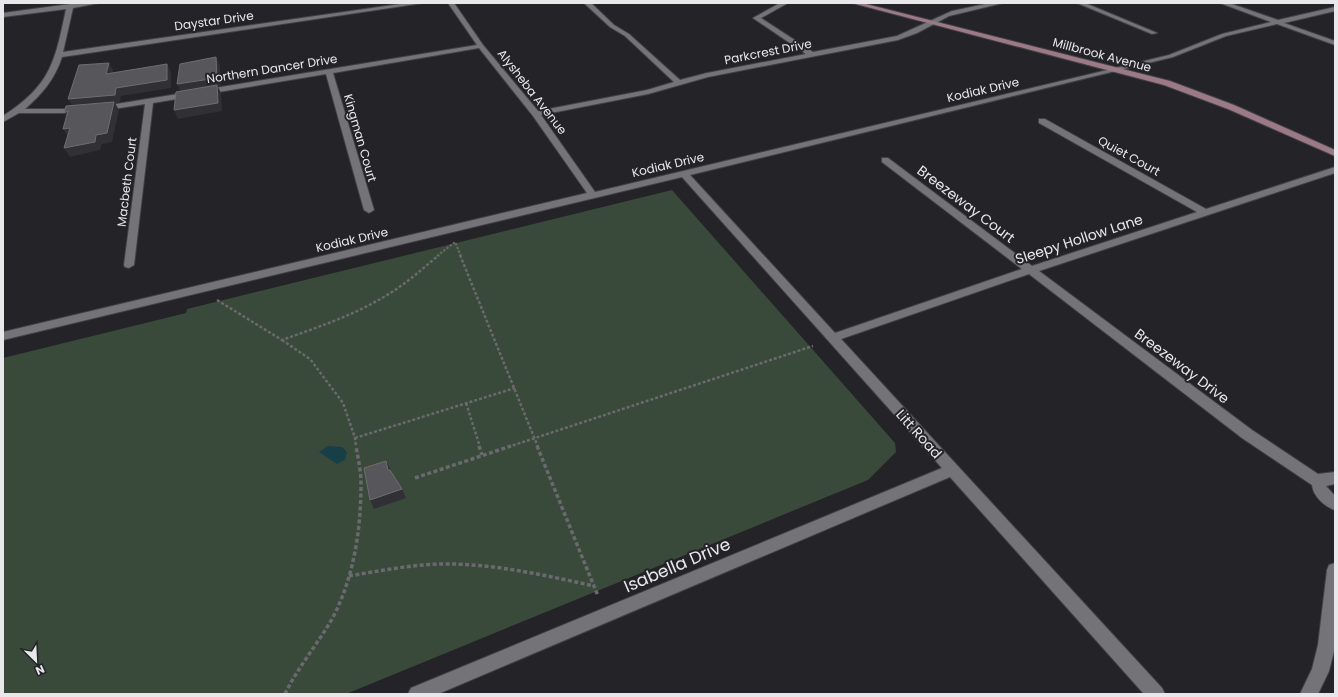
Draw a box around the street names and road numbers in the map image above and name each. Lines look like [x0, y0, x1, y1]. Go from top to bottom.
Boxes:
street label: Daystar Drive [173, 7, 255, 34]
street label: Millbrook Avenue [1051, 33, 1153, 76]
street label: Parkcrest Drive [723, 35, 813, 68]
street label: Alysheba Avenue [494, 46, 571, 138]
street label: Northern Dancer Drive [205, 50, 339, 87]
street label: Kodiak Drive [945, 73, 1021, 106]
street label: Kingman Court [340, 92, 381, 184]
street label: Quiet Court [1095, 132, 1163, 180]
street label: Macbeth Court [113, 136, 140, 228]
street label: Kodiak Drive [630, 148, 706, 181]
street label: Breezeway Court [913, 161, 1019, 247]
street label: Sleepy Hollow Lane [1013, 209, 1146, 269]
street label: Kodiak Drive [314, 223, 390, 256]
street label: Breezeway Drive [1131, 324, 1234, 408]
street label: Litt Road [892, 405, 946, 463]
street label: Isabella Drive [620, 532, 734, 598]

